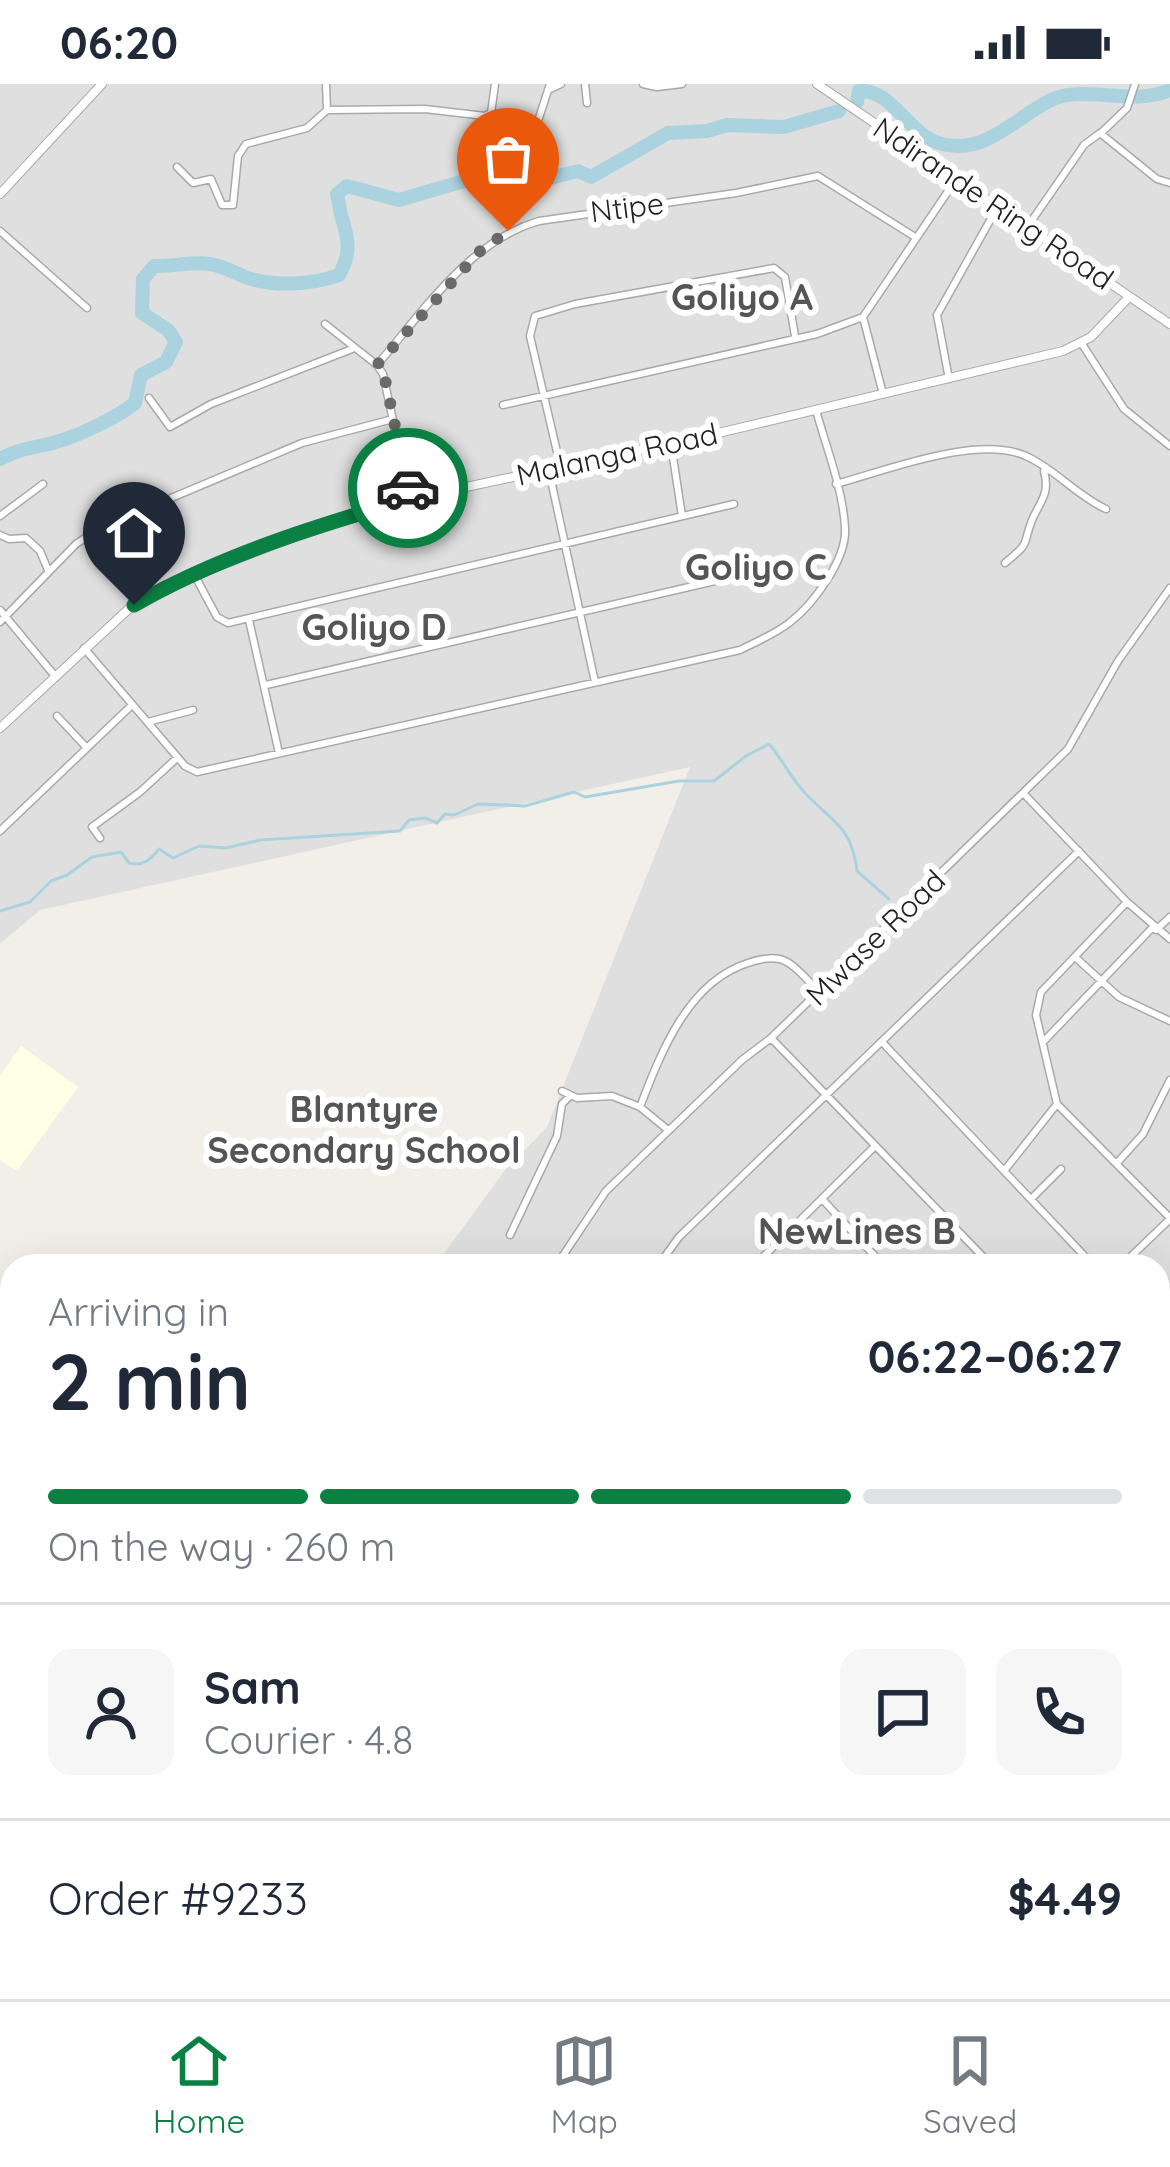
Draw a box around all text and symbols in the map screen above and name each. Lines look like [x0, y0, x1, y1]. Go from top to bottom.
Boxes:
text: 06:20 [60, 14, 178, 70]
pin [457, 108, 559, 231]
street label: Ndirande Ring Road [866, 109, 1121, 298]
icon: bag [475, 126, 541, 192]
street label: Ntipe [588, 184, 666, 230]
district label: Goliyo A [671, 274, 813, 319]
street label: Malanga Road [513, 414, 721, 494]
courier [348, 428, 468, 548]
icon: car [375, 455, 441, 521]
pin [83, 482, 185, 605]
icon: home [101, 500, 167, 566]
district label: Goliyo C [685, 544, 827, 589]
district label: Goliyo D [302, 604, 446, 649]
street label: Mwase Road [798, 861, 953, 1013]
district label: Blantyre Secondary School [207, 1086, 521, 1172]
district label: NewLines B [758, 1208, 956, 1253]
text: Arriving in [48, 1287, 229, 1336]
text: 06:22–06:27 [868, 1328, 1122, 1384]
text: 2 min [48, 1332, 251, 1430]
text: On the way · 260 m [48, 1522, 395, 1571]
button: person [48, 1649, 174, 1775]
button: chat [840, 1649, 966, 1775]
button: phone [996, 1649, 1122, 1775]
text: Sam [204, 1659, 301, 1715]
text: Courier · 4.8 [204, 1715, 413, 1764]
text: Order #9233 [48, 1870, 308, 1926]
text: $4.49 [1008, 1870, 1122, 1926]
tab: Home [153, 2028, 245, 2141]
tab: Map [551, 2028, 618, 2141]
tab: Saved [923, 2028, 1017, 2141]

